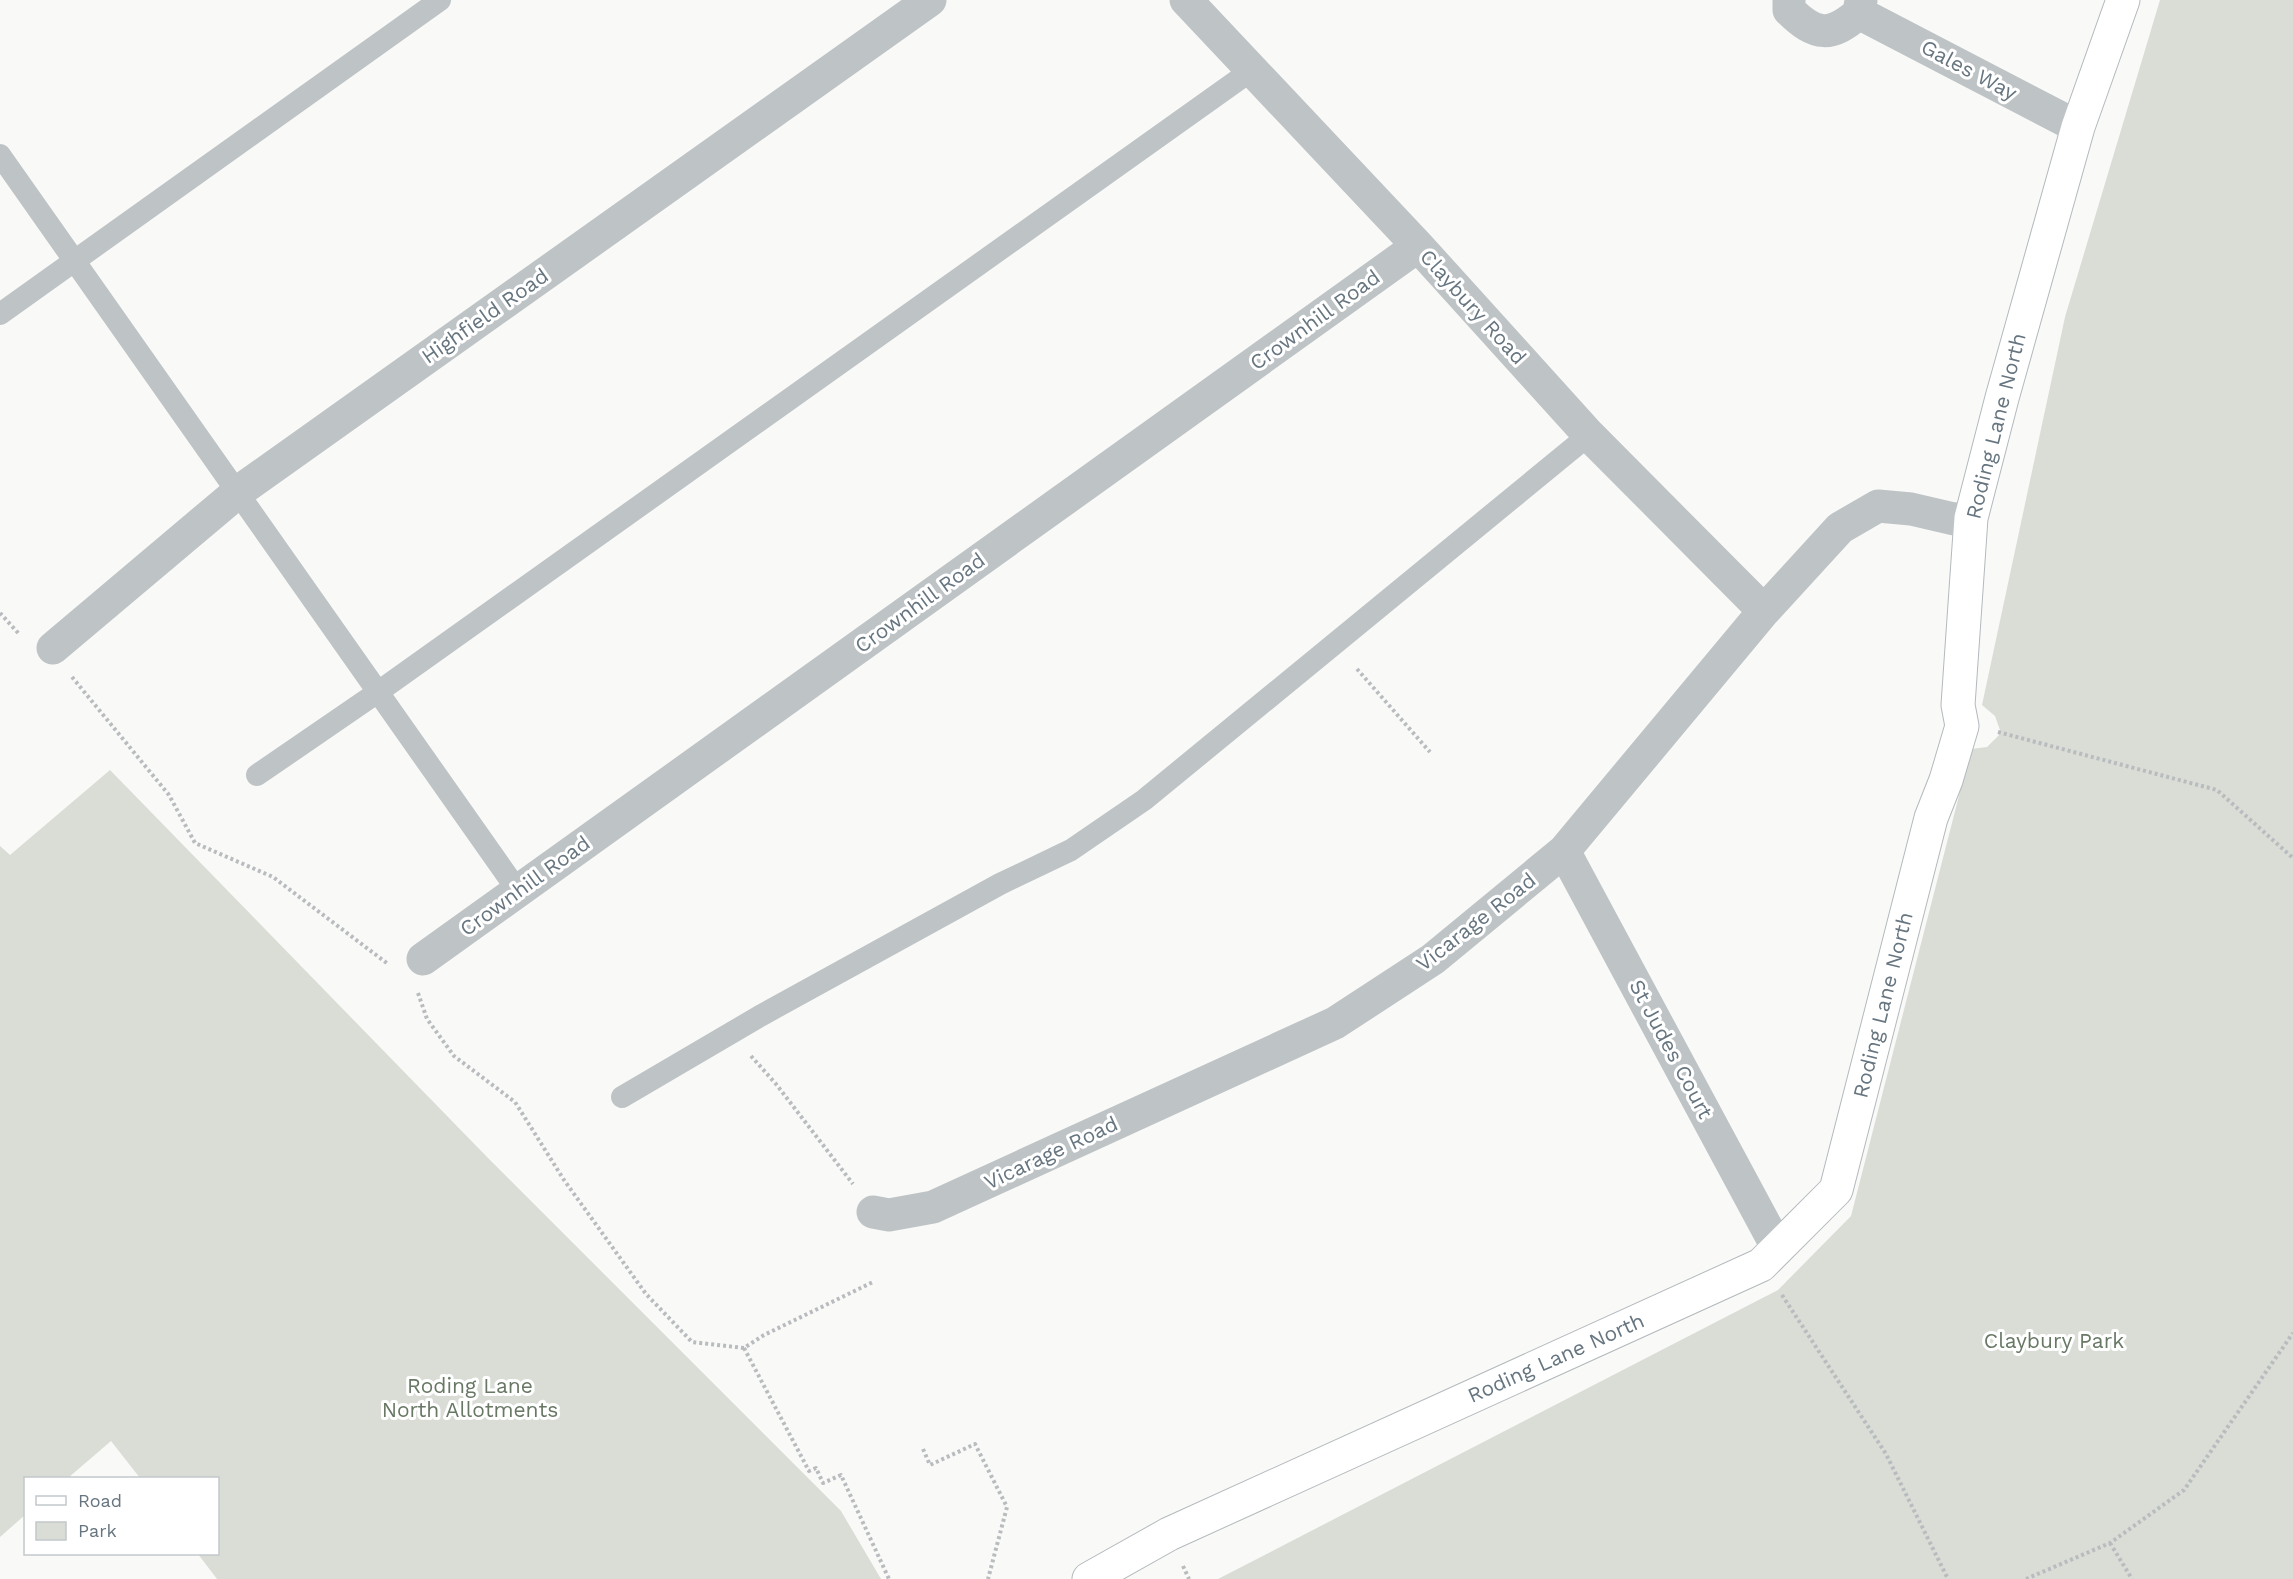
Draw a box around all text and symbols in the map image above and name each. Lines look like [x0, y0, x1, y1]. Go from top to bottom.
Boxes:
street label: Gales Way [1917, 34, 2022, 105]
street label: Claybury Road [1415, 244, 1532, 369]
street label: Highfield Road [417, 263, 553, 369]
street label: Crownhill Road [1245, 264, 1385, 375]
street label: Roding Lane North [1960, 330, 2031, 521]
street label: Crownhill Road [850, 547, 990, 658]
street label: Crownhill Road [455, 830, 595, 941]
street label: Vicarage Road [1411, 867, 1540, 976]
street label: Roding Lane North [1847, 909, 1918, 1100]
street label: St Judes Court [1624, 975, 1719, 1123]
street label: Vicarage Road [980, 1111, 1122, 1194]
street label: Roding Lane North [1464, 1307, 1648, 1408]
park label: Claybury Park [1984, 1328, 2124, 1353]
park label: Roding Lane North Allotments [382, 1373, 558, 1422]
legend [24, 1477, 219, 1555]
text: Road [78, 1490, 122, 1511]
text: Park [78, 1520, 117, 1541]

